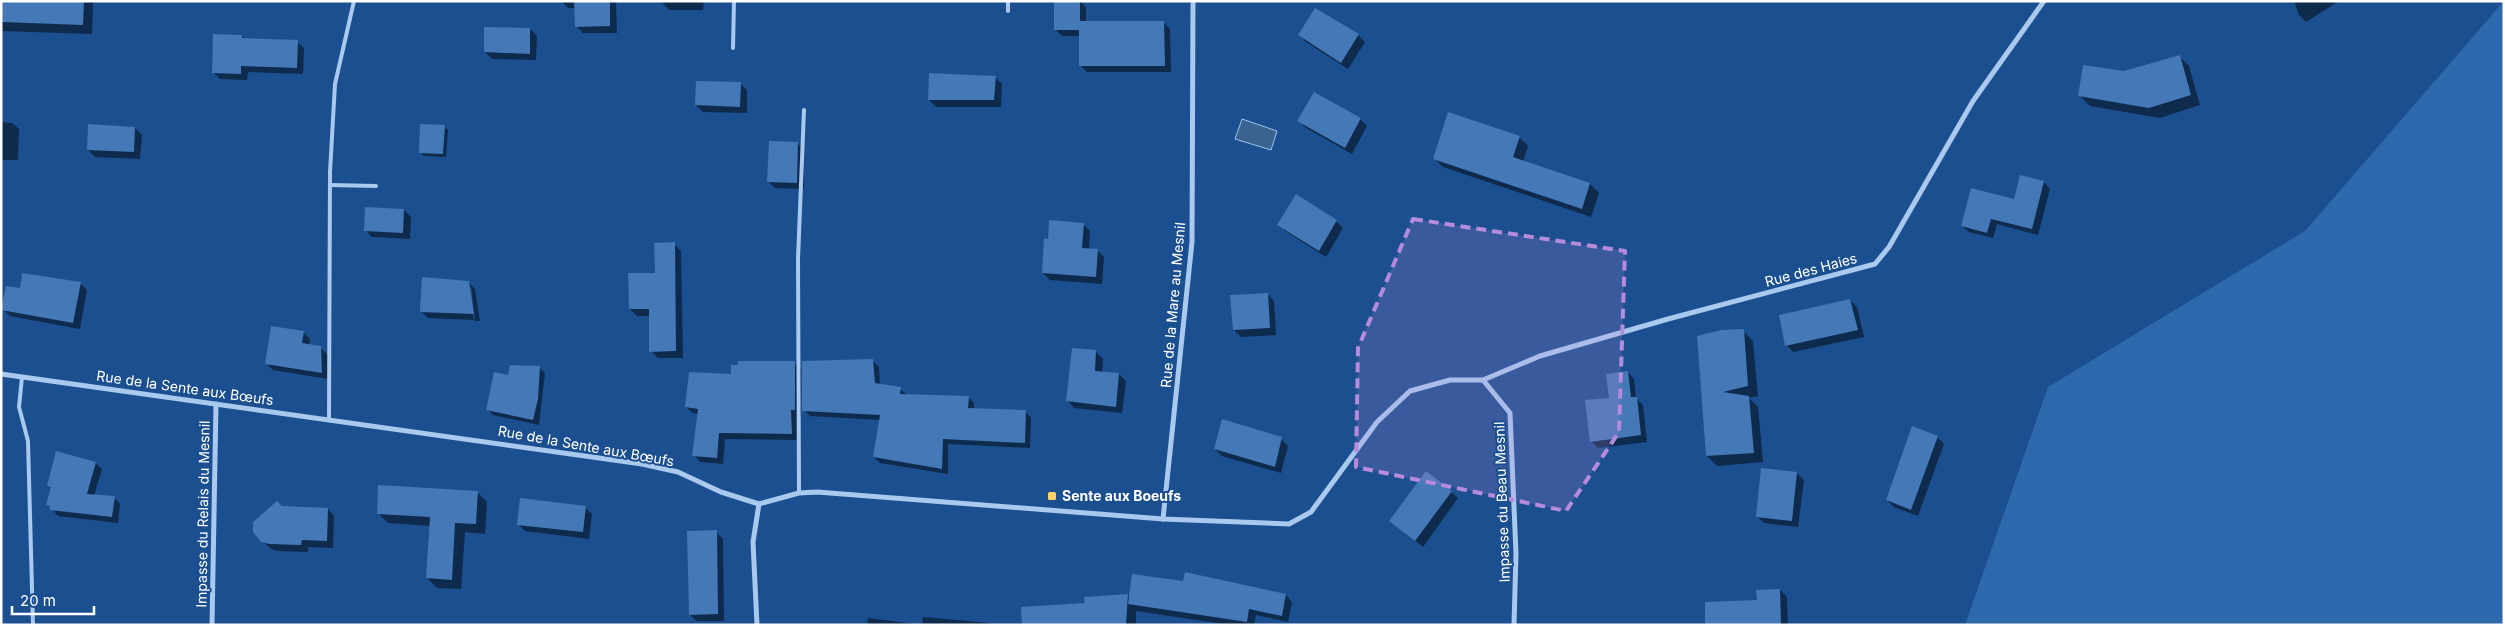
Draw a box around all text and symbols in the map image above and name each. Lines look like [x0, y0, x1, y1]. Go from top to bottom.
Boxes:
street label: Rue de la Mare au Mesnil [1157, 221, 1188, 388]
street label: Rue des Haies [1763, 249, 1859, 290]
street label: Rue de la Sente aux Bœufs [95, 367, 275, 408]
street label: Impasse du Relais du Mesnil [192, 420, 213, 608]
street label: Impasse du Beau Mesnil [1490, 421, 1513, 583]
street label: Rue de la Sente aux Bœufs [497, 422, 676, 469]
place label: Sente aux Boeufs [1062, 487, 1181, 504]
marker: Sente aux Boeufs [1046, 490, 1058, 502]
scale bar [12, 584, 95, 616]
text: 20 m [20, 591, 56, 610]

